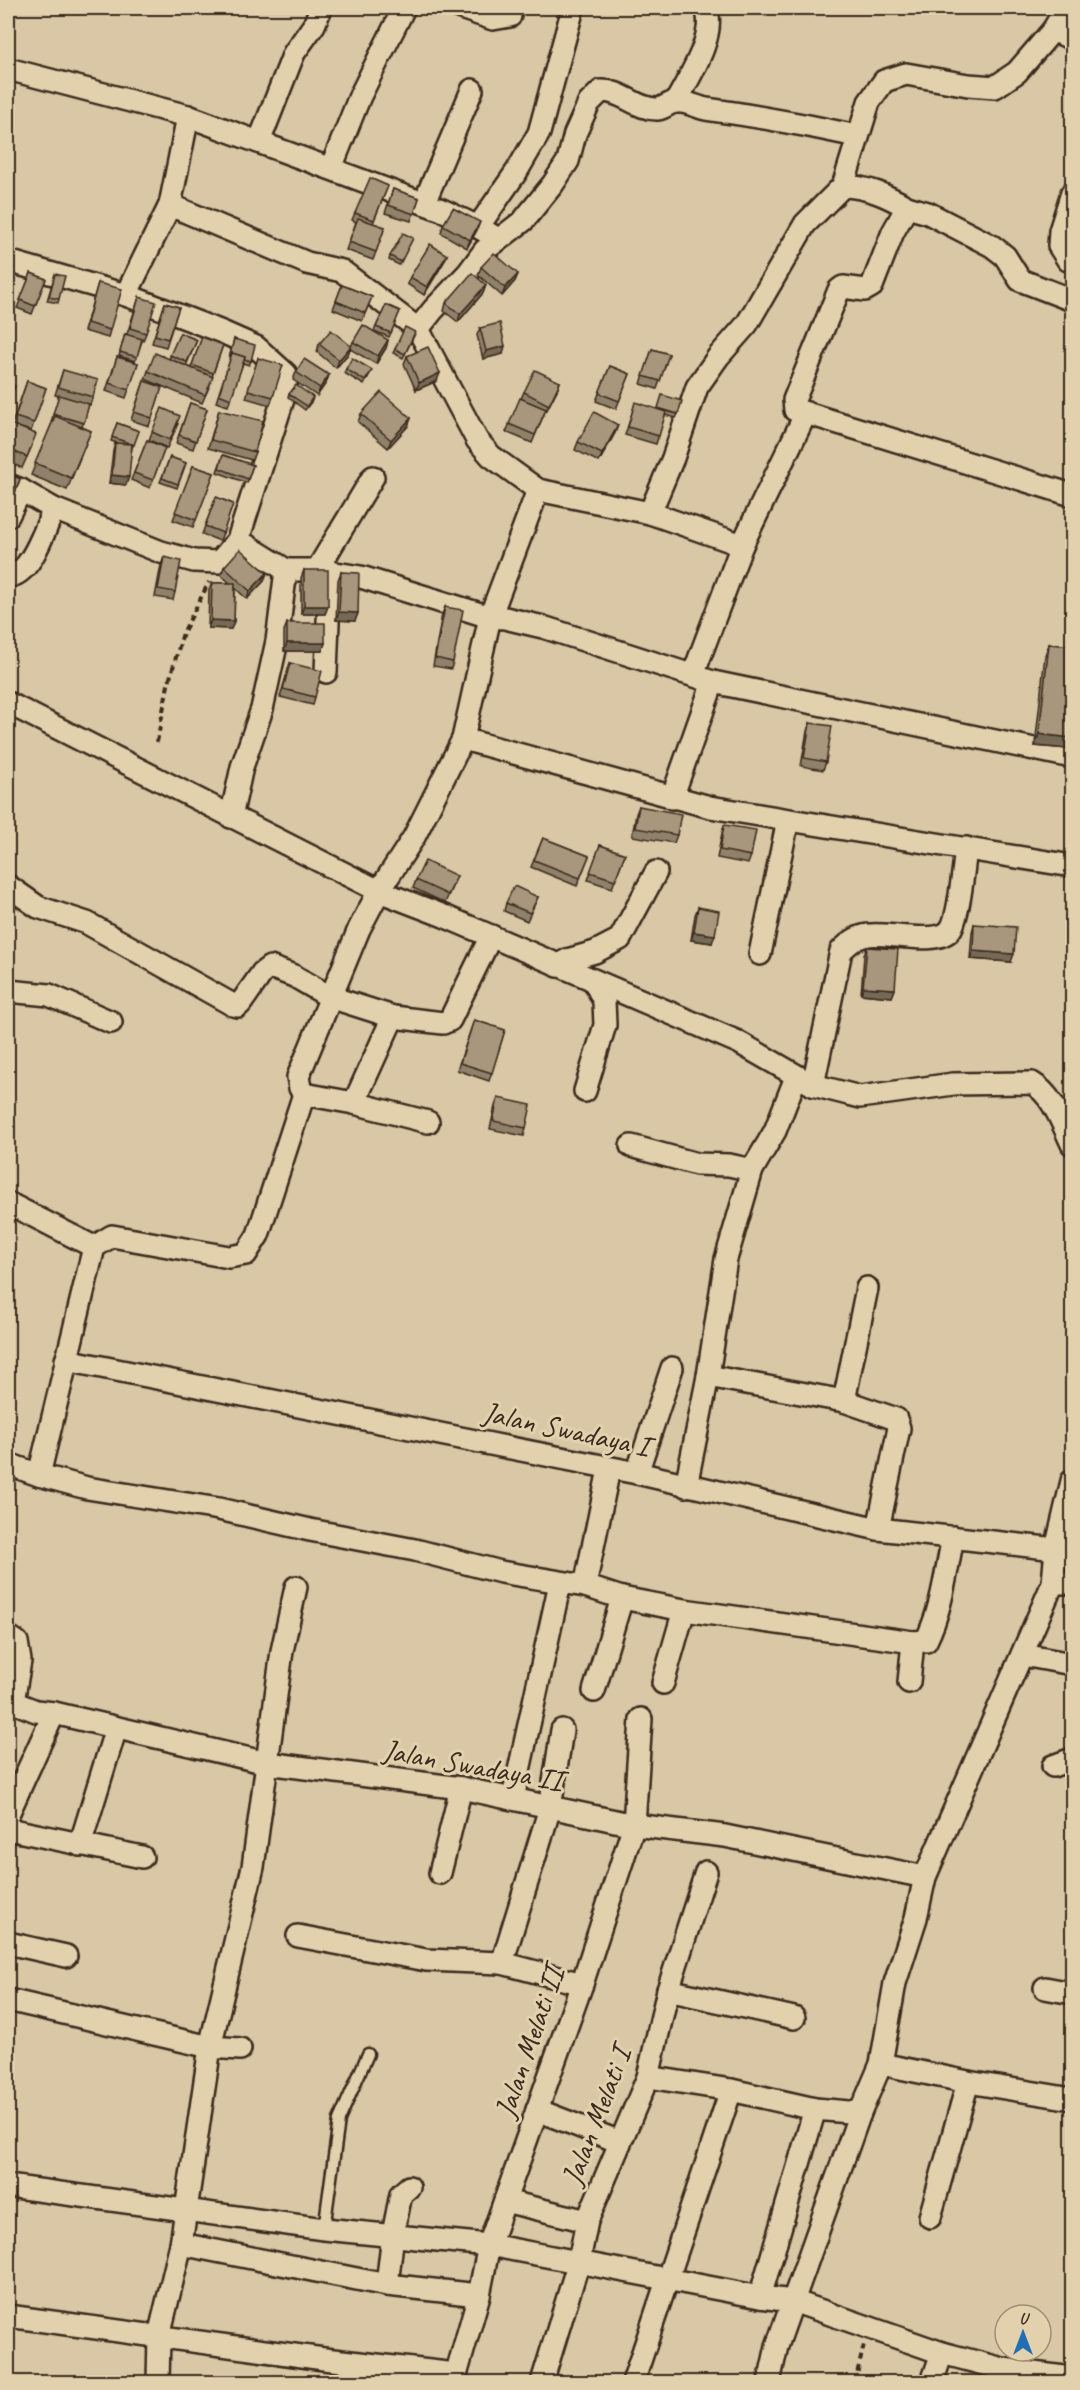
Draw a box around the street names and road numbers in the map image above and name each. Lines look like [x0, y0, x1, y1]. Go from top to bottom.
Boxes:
street label: Jalan Swadaya I [478, 1392, 659, 1467]
street label: Jalan Swadaya II [378, 1730, 571, 1800]
street label: Jalan Melati II [485, 1956, 574, 2124]
street label: Jalan Melati I [552, 2035, 642, 2192]

